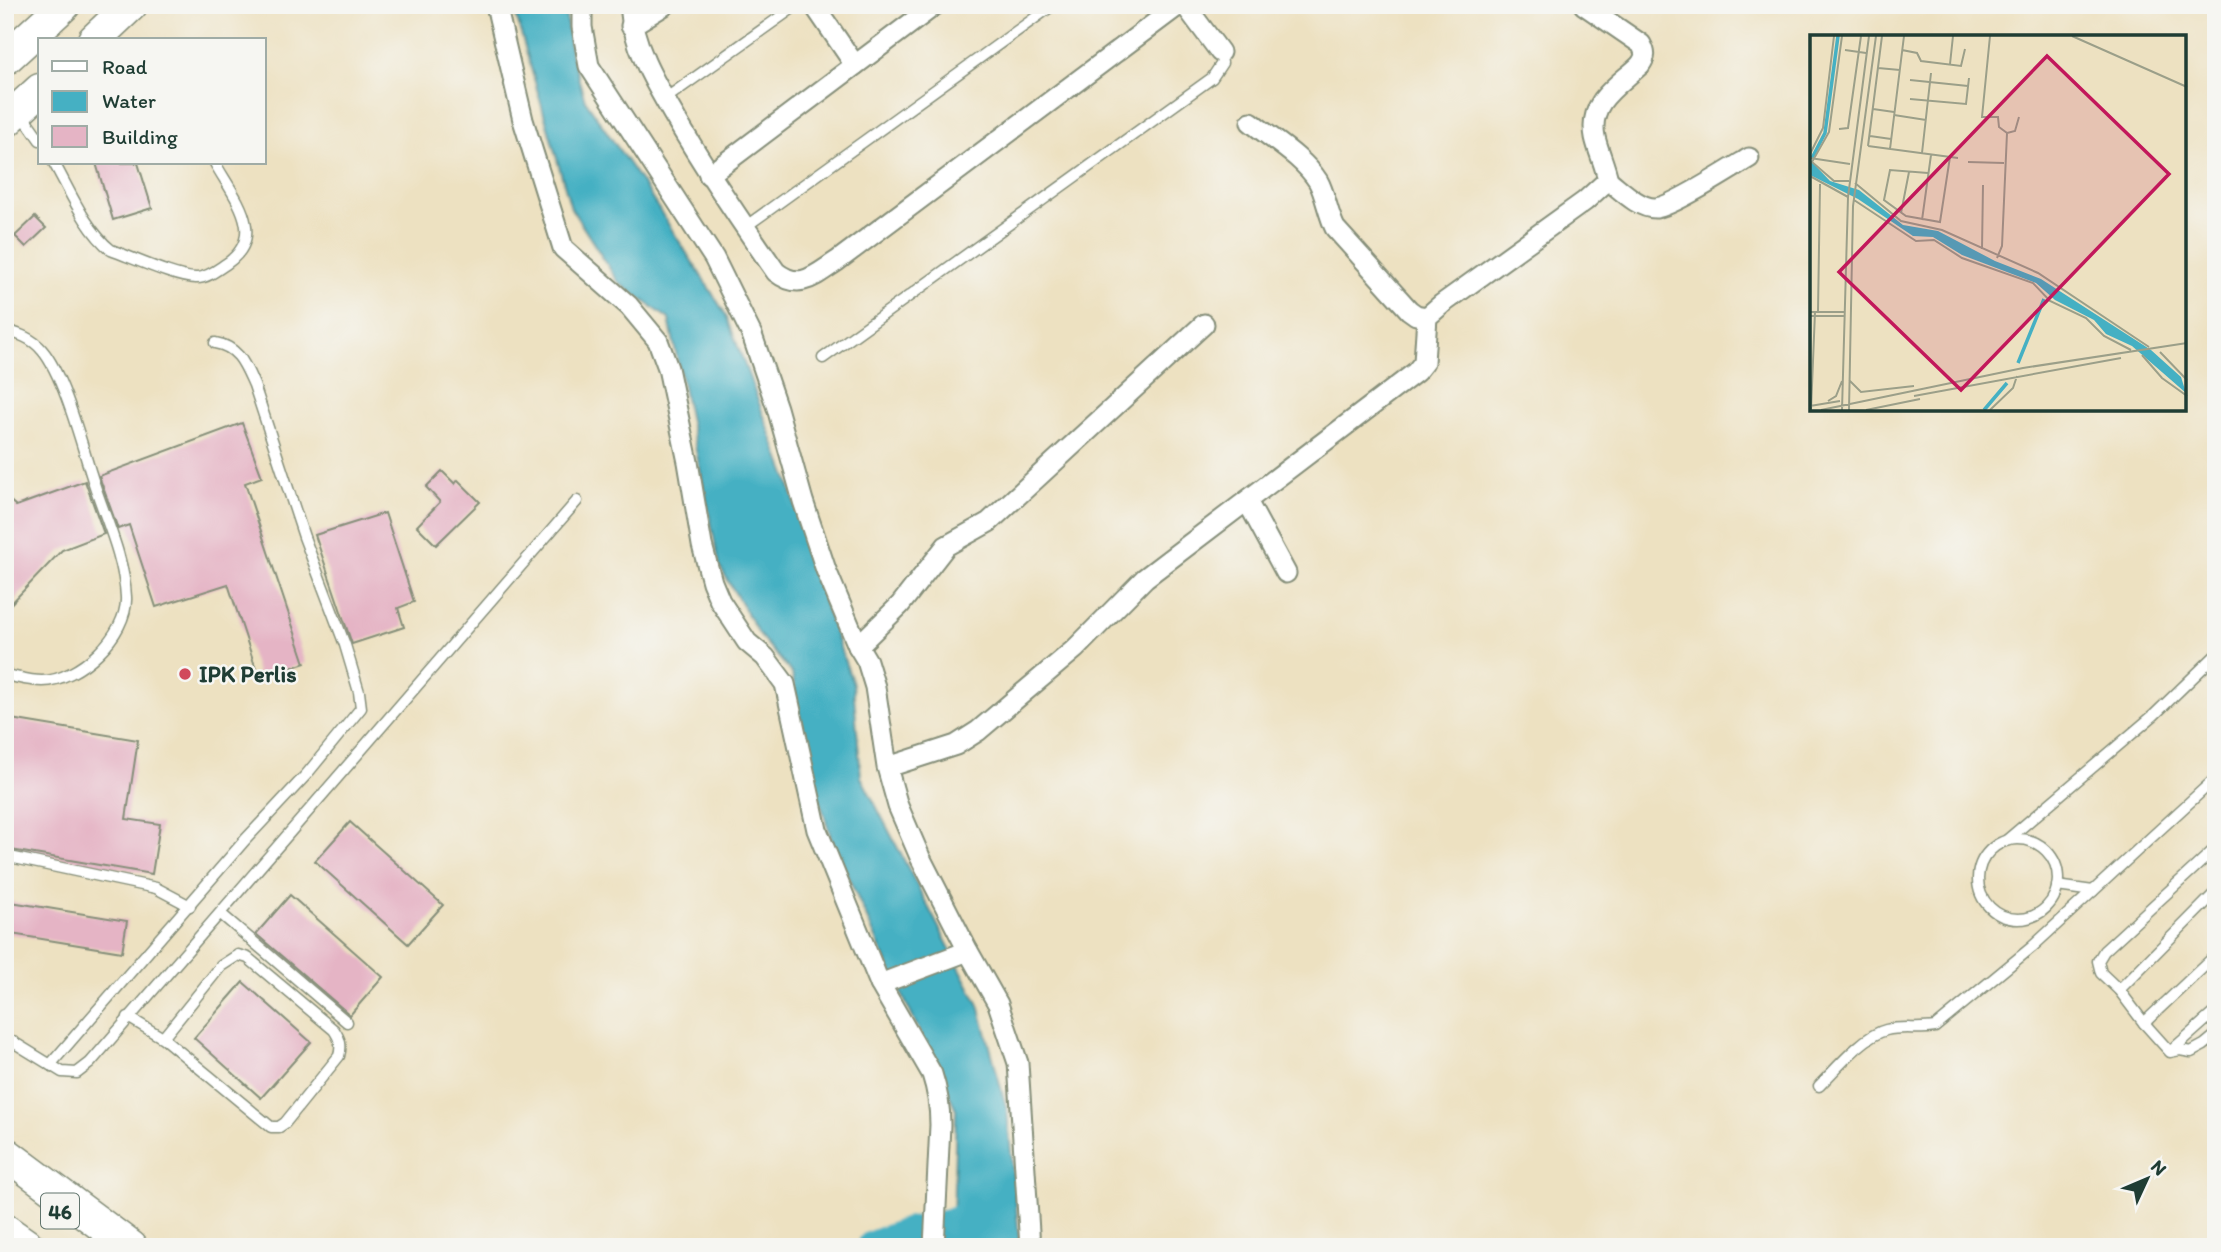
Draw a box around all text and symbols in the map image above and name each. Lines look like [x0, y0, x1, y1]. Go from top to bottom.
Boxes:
inset map [1810, 35, 2186, 411]
legend [38, 38, 266, 164]
text: Road [102, 54, 148, 79]
text: Water [102, 88, 156, 113]
text: Building [102, 124, 178, 149]
place label: IPK Perlis [199, 660, 297, 688]
marker: IPK Perlis [177, 666, 193, 682]
north arrow [2112, 1144, 2182, 1214]
text: N [2146, 1155, 2172, 1180]
road number: 46 [41, 1194, 79, 1228]

